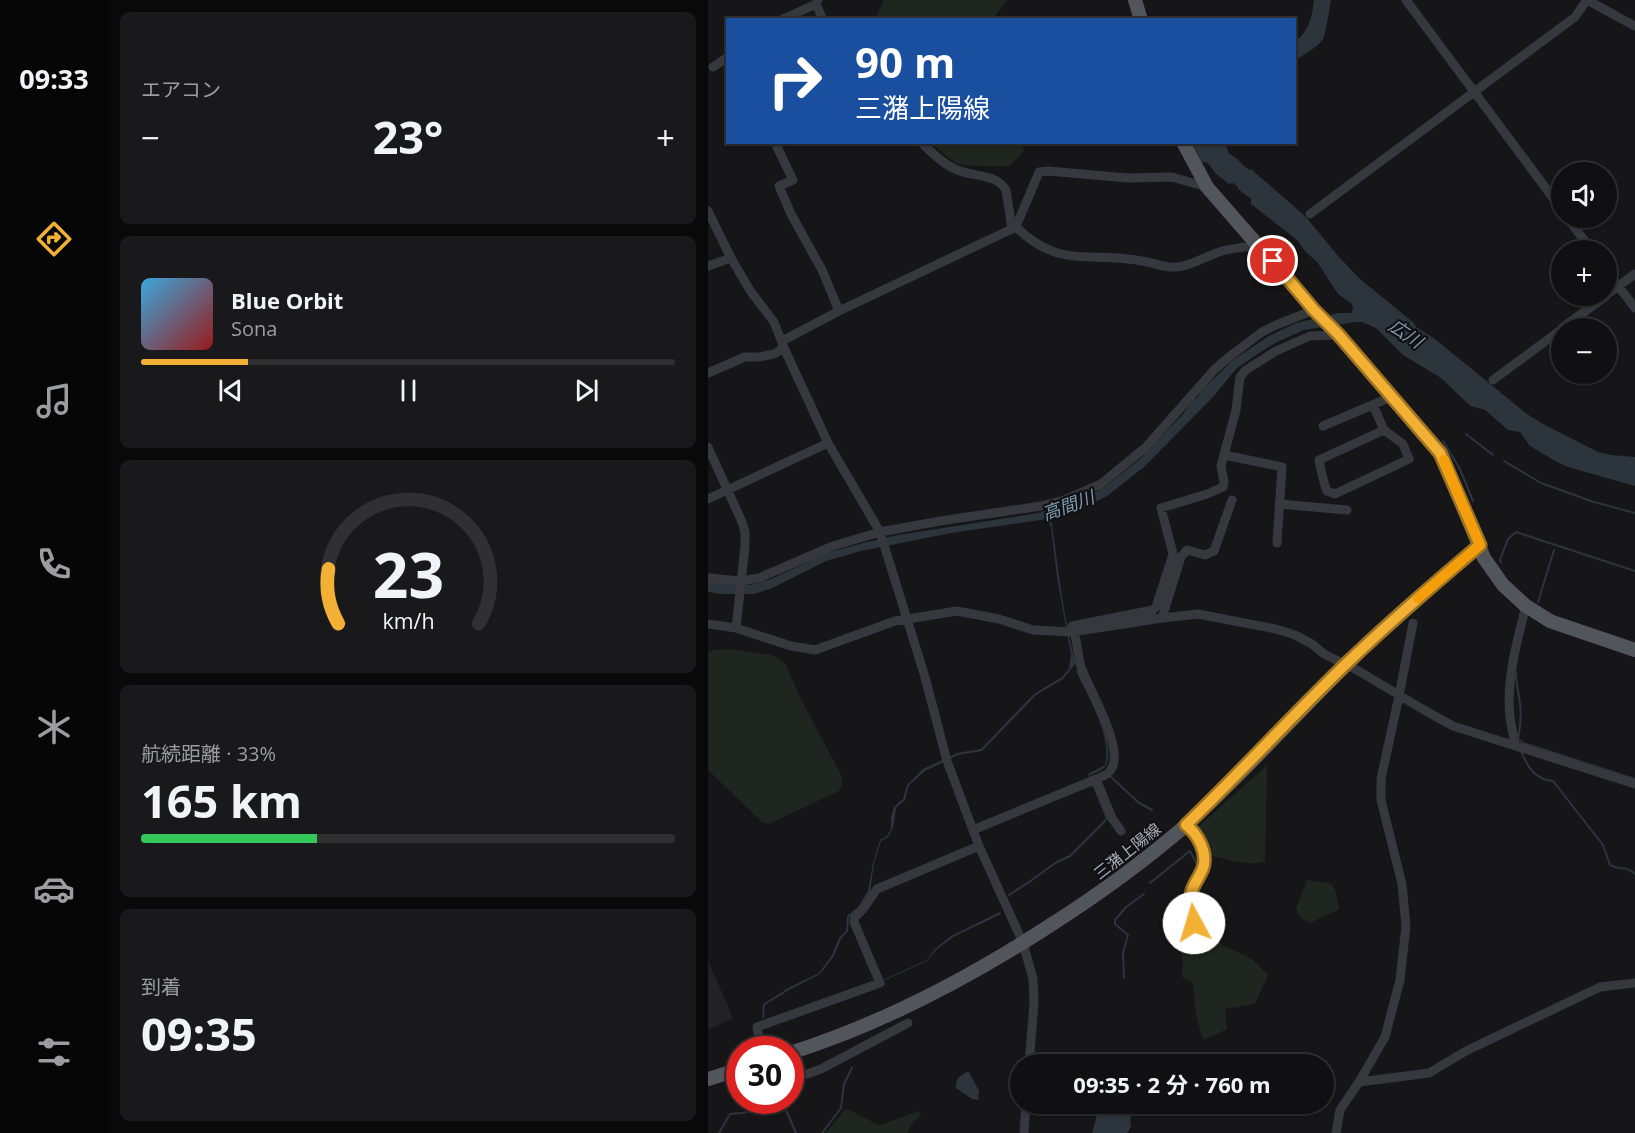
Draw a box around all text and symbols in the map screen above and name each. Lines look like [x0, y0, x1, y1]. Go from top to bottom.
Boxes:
text: 90 m [855, 33, 955, 90]
icon: right [756, 42, 834, 120]
text: 09:33 [19, 60, 89, 97]
text: エアコン [141, 76, 221, 103]
text: 三潴上陽線 [855, 89, 990, 126]
text: 23° [373, 106, 443, 167]
text: − [141, 115, 160, 160]
text: + [656, 115, 675, 160]
map controls [1551, 162, 1617, 384]
button: sound [1551, 162, 1617, 228]
icon: directions [33, 218, 75, 260]
pin [1247, 235, 1298, 286]
button: + [1551, 240, 1617, 306]
icon: arrive [1256, 244, 1289, 277]
text: Blue Orbit [231, 285, 343, 315]
water label: 広川 [1384, 313, 1429, 354]
text: Sona [231, 315, 277, 342]
button: − [1551, 318, 1617, 384]
icon: previous [214, 374, 247, 407]
icon: pause [392, 374, 425, 407]
icon: next [570, 374, 603, 407]
icon: music [33, 380, 75, 422]
water label: 高間川 [1039, 484, 1099, 526]
text: 23 [372, 531, 444, 616]
icon: phone [33, 543, 75, 585]
text: km/h [382, 606, 434, 635]
icon: climate [33, 706, 75, 748]
text: 航続距離 · 33% [141, 740, 276, 767]
text: 165 km [141, 770, 302, 831]
street label: 三潴上陽線 [1089, 818, 1165, 884]
icon: car [33, 868, 75, 910]
position arrow [1162, 891, 1226, 955]
text: 到着 [141, 973, 181, 1000]
text: 09:35 [141, 1003, 257, 1064]
icon: filters [33, 1031, 75, 1073]
speed limit sign: 30 [726, 1036, 804, 1114]
text: 09:35 · 2 分 · 760 m [1073, 1069, 1271, 1099]

